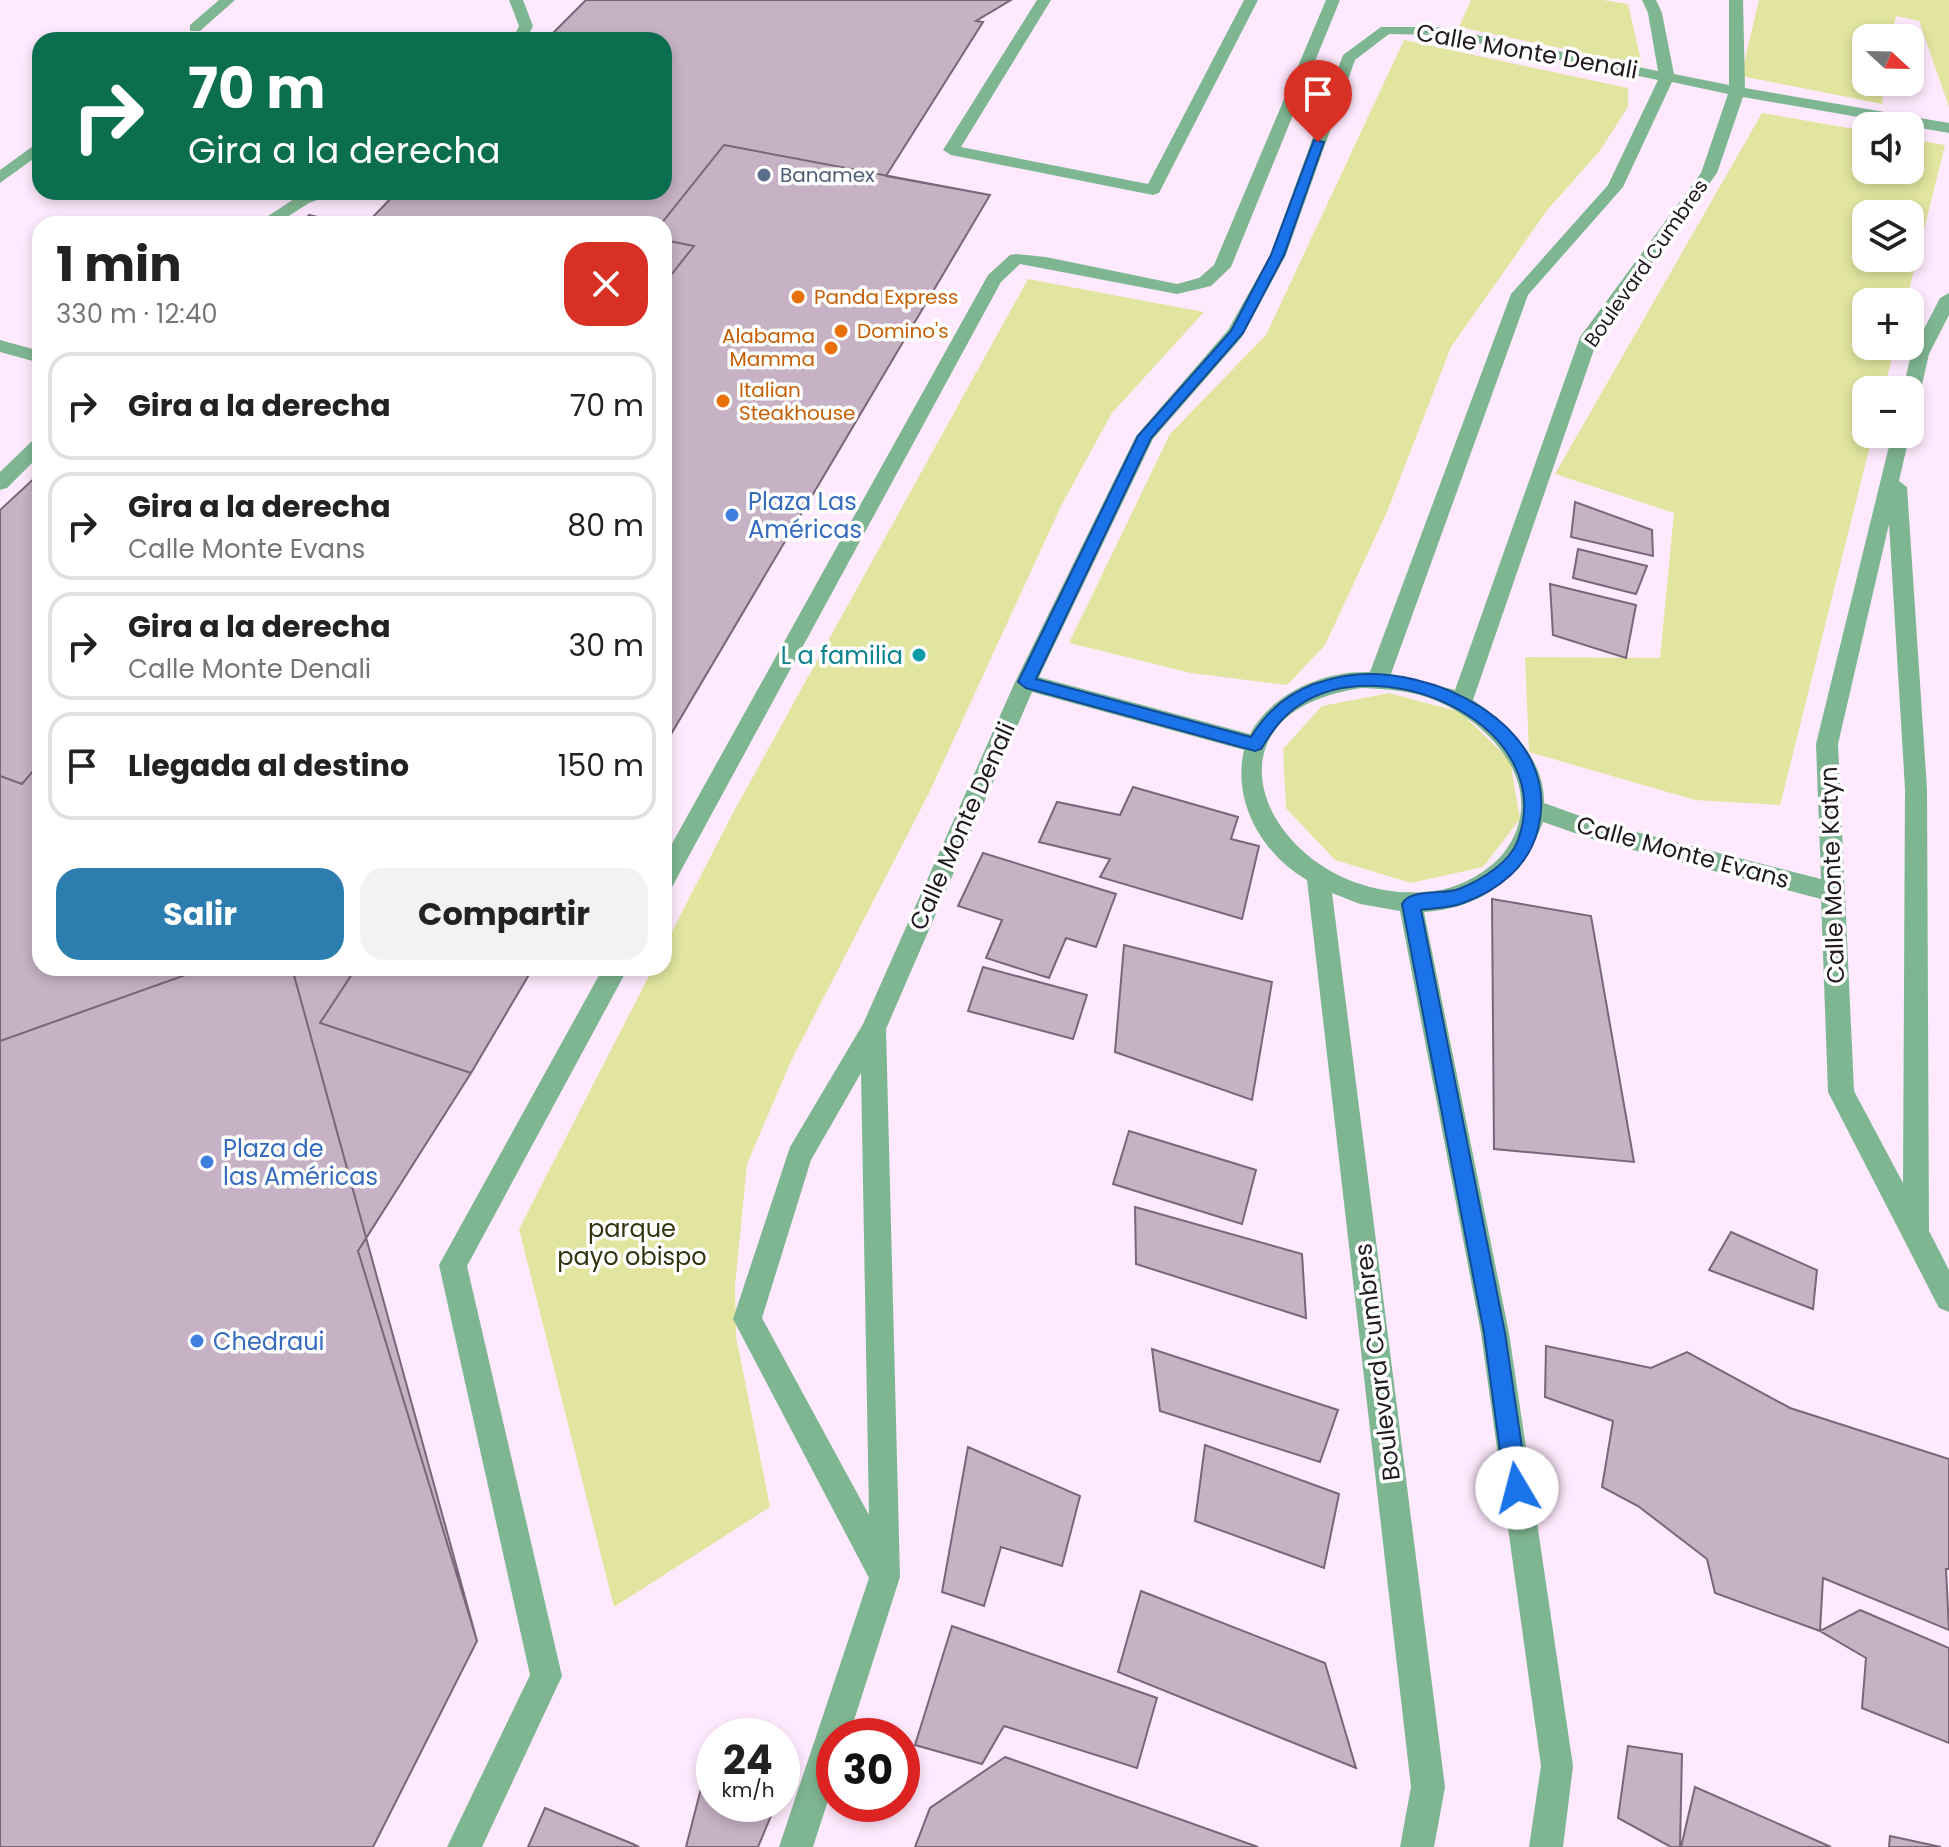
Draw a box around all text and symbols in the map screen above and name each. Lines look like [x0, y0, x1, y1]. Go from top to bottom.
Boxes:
street label: Calle Monte Denali [1414, 15, 1640, 87]
north arrow [1852, 24, 1924, 96]
map controls [1852, 24, 1924, 448]
text: 70 m [188, 49, 326, 128]
pin [1284, 60, 1352, 142]
icon: right [56, 64, 160, 168]
icon: arrive [1296, 72, 1340, 116]
button: sound [1852, 112, 1924, 184]
text: Gira a la derecha [188, 125, 501, 176]
place label: Banamex [780, 161, 875, 189]
marker: Banamex [755, 166, 773, 184]
street label: Boulevard Cumbres [1577, 174, 1715, 352]
button: layers [1852, 200, 1924, 272]
text: 1 min [56, 231, 182, 298]
button: close [564, 242, 648, 326]
place label: Panda Express [814, 283, 958, 311]
marker: Panda Express [789, 288, 807, 306]
button: + [1852, 288, 1924, 360]
text: 330 m · 12:40 [56, 296, 218, 332]
place label: Domino's [857, 317, 949, 345]
place label: Alabama Mamma [722, 322, 815, 373]
marker: Domino's [832, 322, 850, 340]
marker: Alabama Mamma [822, 339, 840, 357]
place label: Italian Steakhouse [739, 376, 855, 427]
button: − [1852, 376, 1924, 448]
icon: right [60, 384, 104, 428]
text: Gira a la derecha [128, 384, 391, 427]
text: 70 m [570, 384, 644, 427]
marker: Italian Steakhouse [714, 392, 732, 410]
text: Gira a la derecha [128, 485, 391, 528]
place label: Plaza Las Américas [748, 485, 862, 546]
icon: right [60, 504, 104, 548]
text: 80 m [567, 504, 644, 547]
marker: Plaza Las Américas [723, 506, 741, 524]
text: Calle Monte Evans [128, 531, 365, 567]
text: Gira a la derecha [128, 605, 391, 648]
icon: right [60, 624, 104, 668]
text: 30 m [569, 624, 644, 667]
place label: L a familia [781, 639, 903, 672]
marker: L a familia [910, 646, 928, 664]
text: Calle Monte Denali [128, 651, 371, 687]
street label: Calle Monte Denali [901, 717, 1023, 935]
icon: arrive [60, 744, 104, 788]
text: Llegada al destino [128, 744, 409, 787]
text: 150 m [558, 744, 644, 787]
street label: Calle Monte Katyn [1812, 766, 1852, 984]
street label: Calle Monte Evans [1573, 808, 1793, 896]
button: Salir [56, 868, 344, 960]
button: Compartir [360, 868, 648, 960]
place label: Plaza de las Américas [223, 1132, 378, 1193]
marker: Plaza de las Américas [198, 1153, 216, 1171]
park label: parque payo obispo [557, 1212, 707, 1273]
street label: Boulevard Cumbres [1346, 1242, 1408, 1482]
place label: Chedraui [213, 1325, 324, 1358]
marker: Chedraui [188, 1332, 206, 1350]
position arrow [1475, 1446, 1559, 1530]
speed limit sign: 30 [816, 1718, 920, 1822]
text: 24 [723, 1732, 773, 1788]
text: km/h [721, 1776, 775, 1804]

